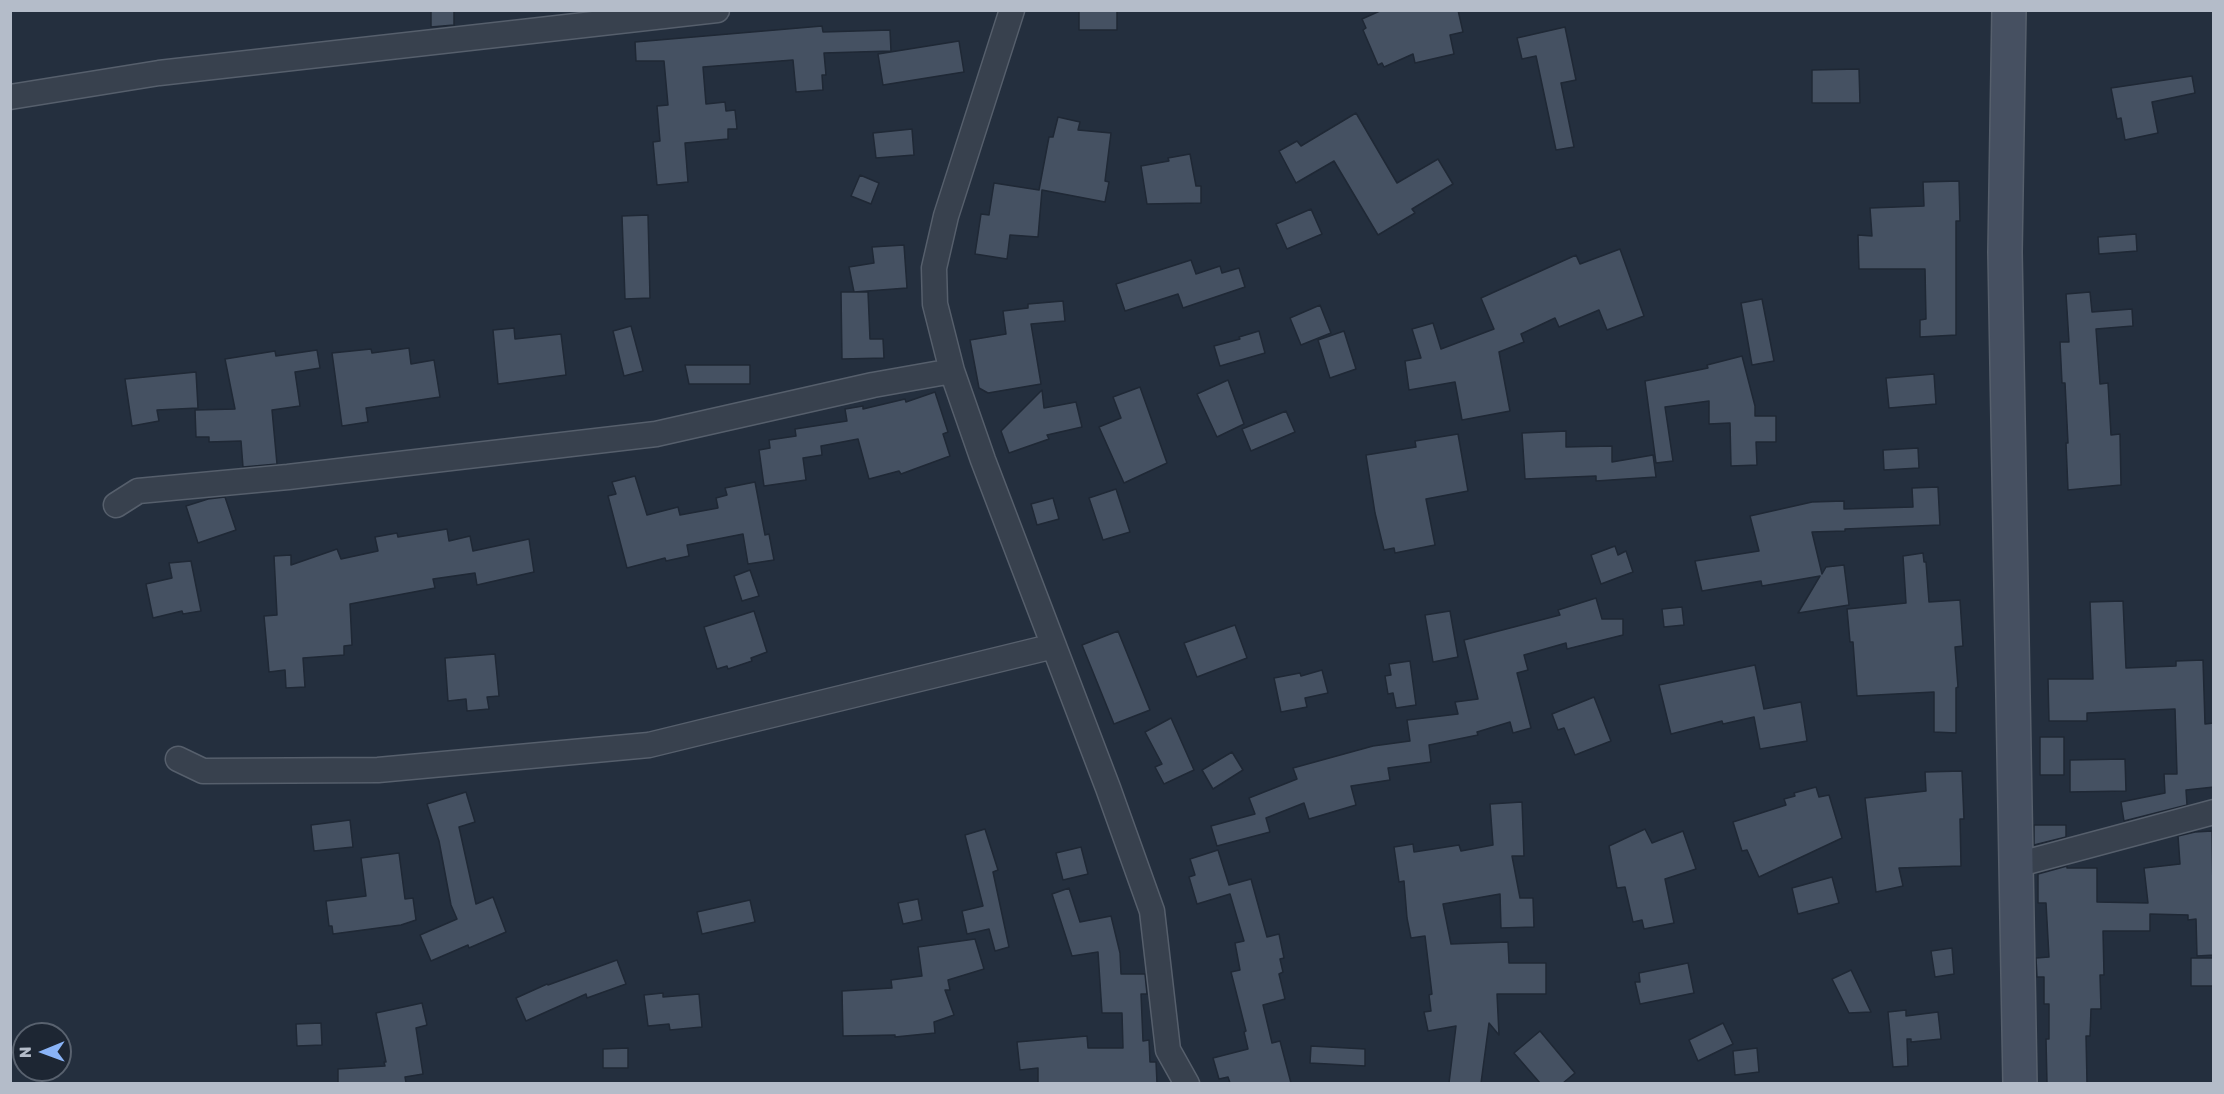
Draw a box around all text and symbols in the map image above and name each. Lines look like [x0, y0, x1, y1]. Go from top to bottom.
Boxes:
north arrow [12, 1022, 72, 1082]
text: N [16, 1046, 35, 1058]

